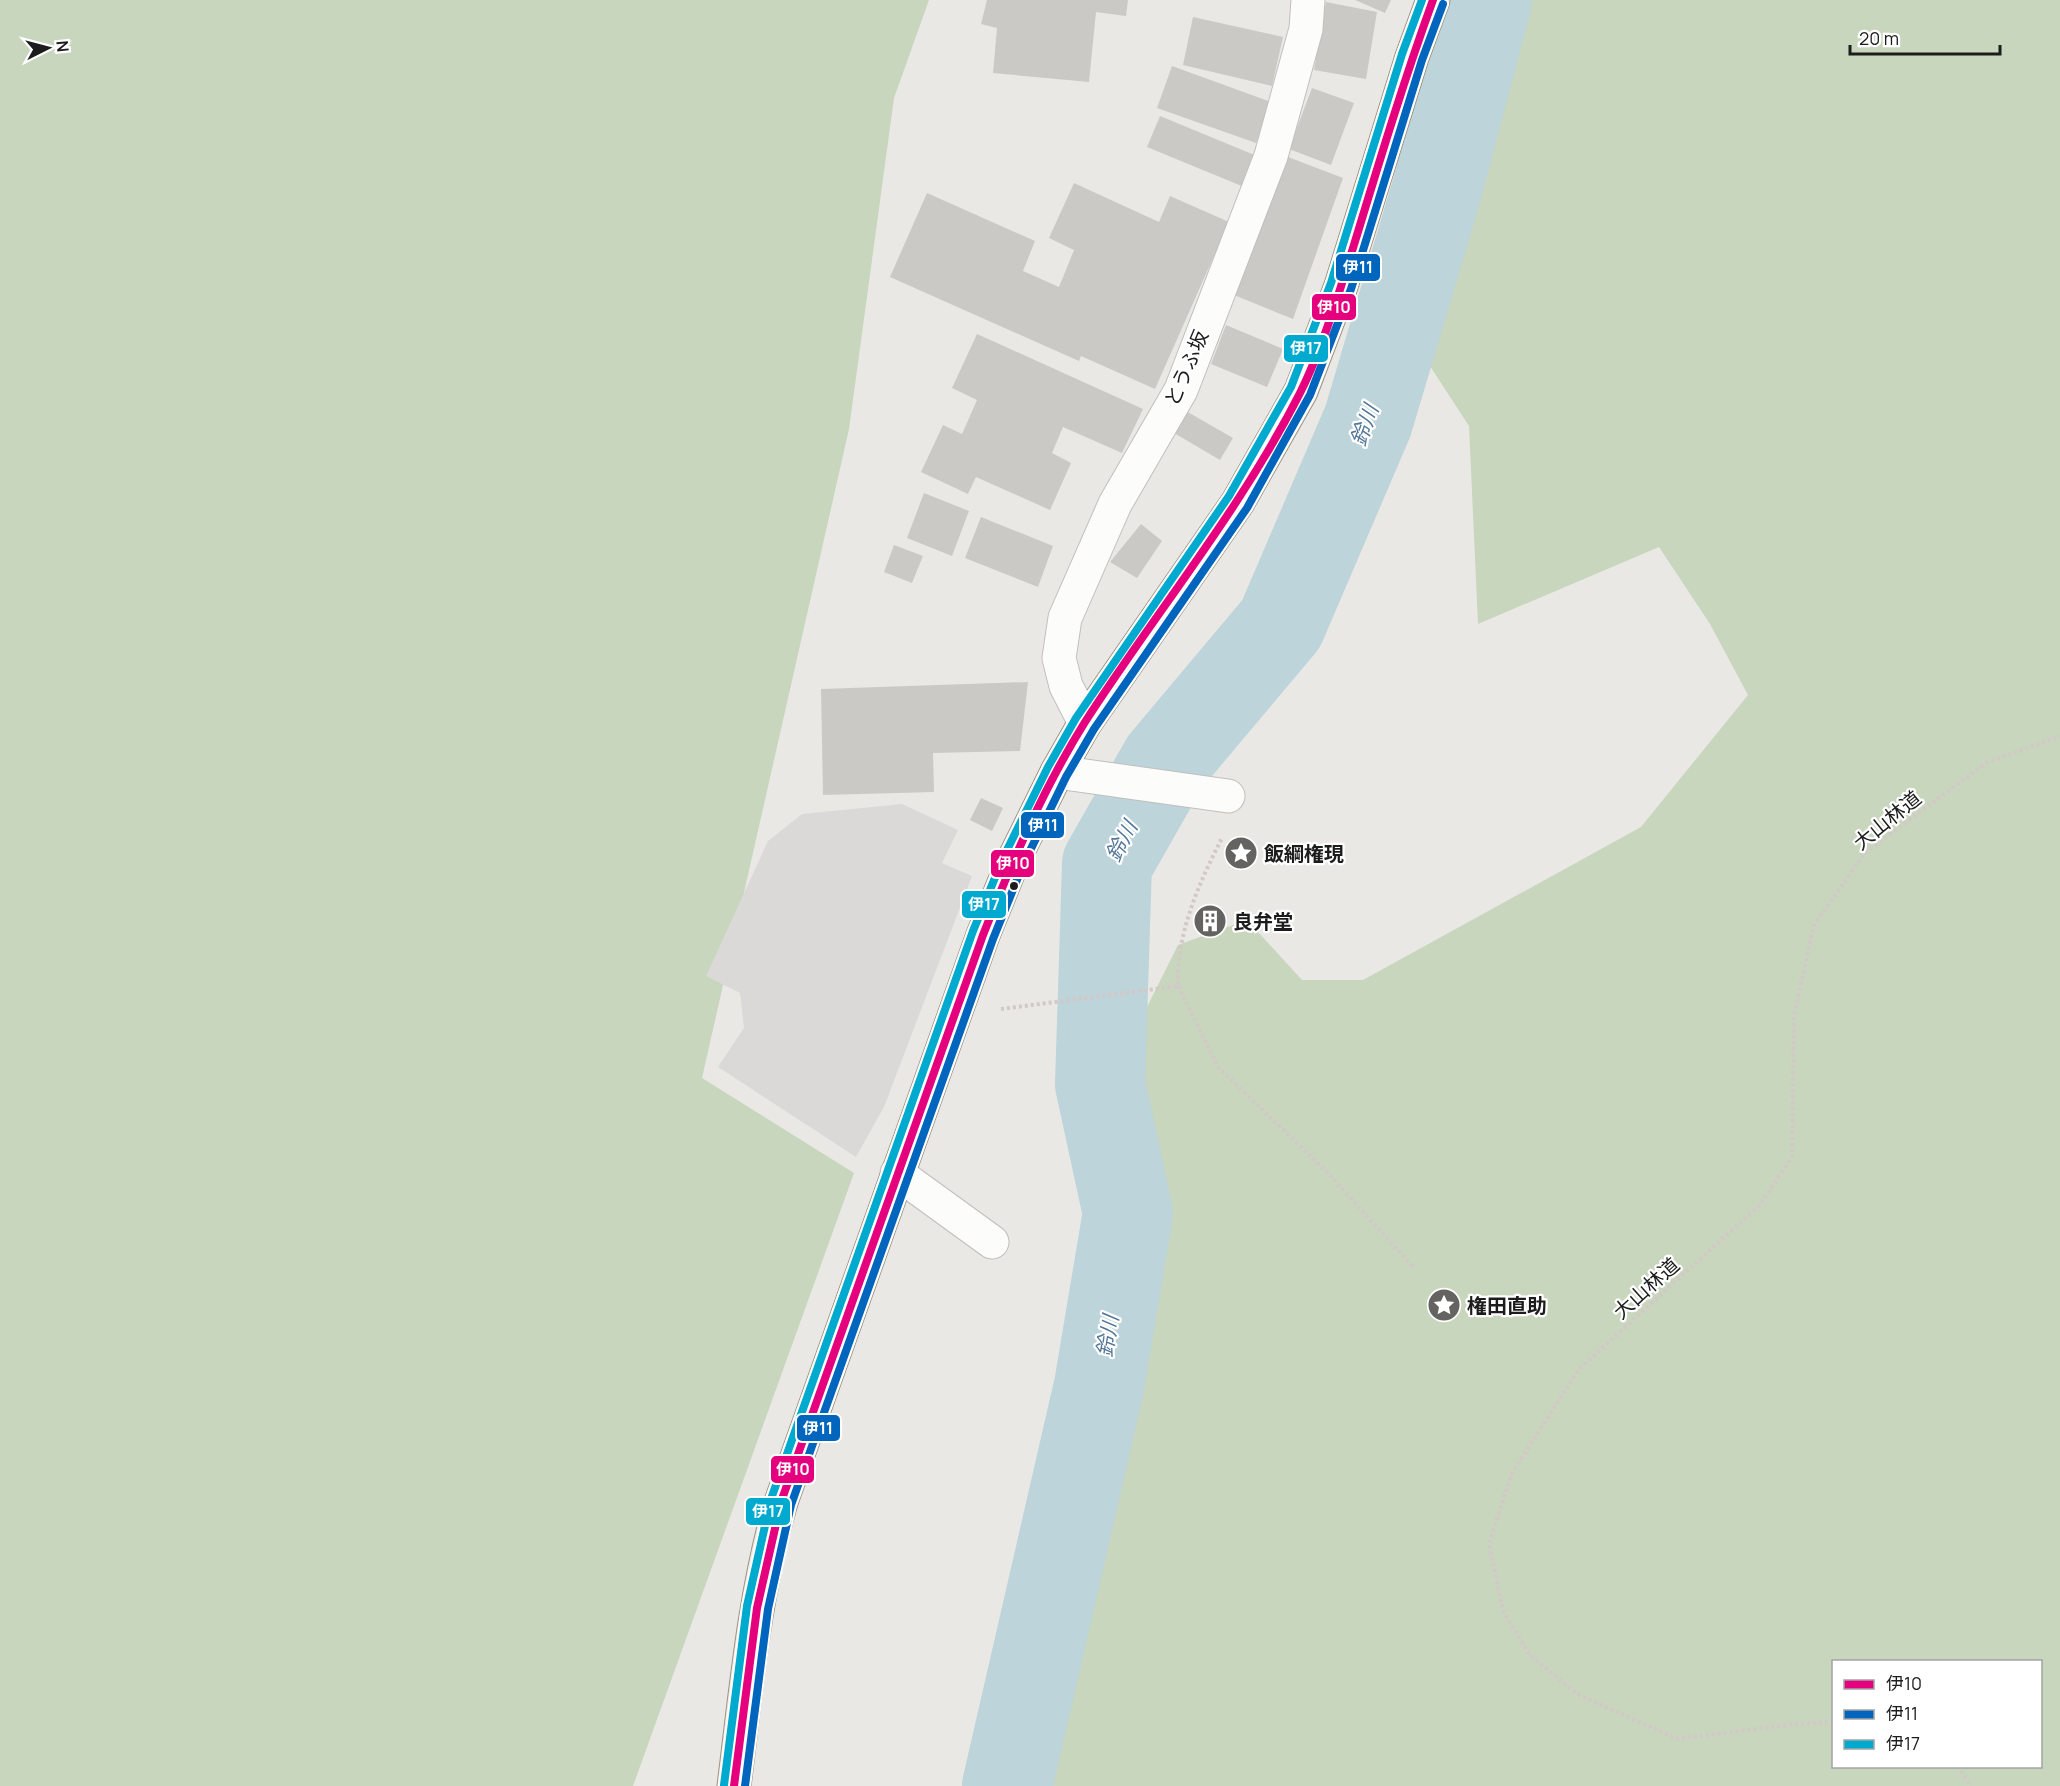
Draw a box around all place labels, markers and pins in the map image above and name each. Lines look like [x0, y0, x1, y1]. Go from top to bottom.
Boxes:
place icon: 飯綱権現 [1223, 835, 1259, 871]
place label: 飯綱権現 [1264, 840, 1344, 867]
unlabelled marker [1008, 880, 1020, 892]
building icon: 良弁堂 [1192, 903, 1228, 939]
place label: 良弁堂 [1233, 908, 1293, 935]
place icon: 権田直助 [1426, 1287, 1462, 1323]
place label: 権田直助 [1467, 1292, 1547, 1319]

